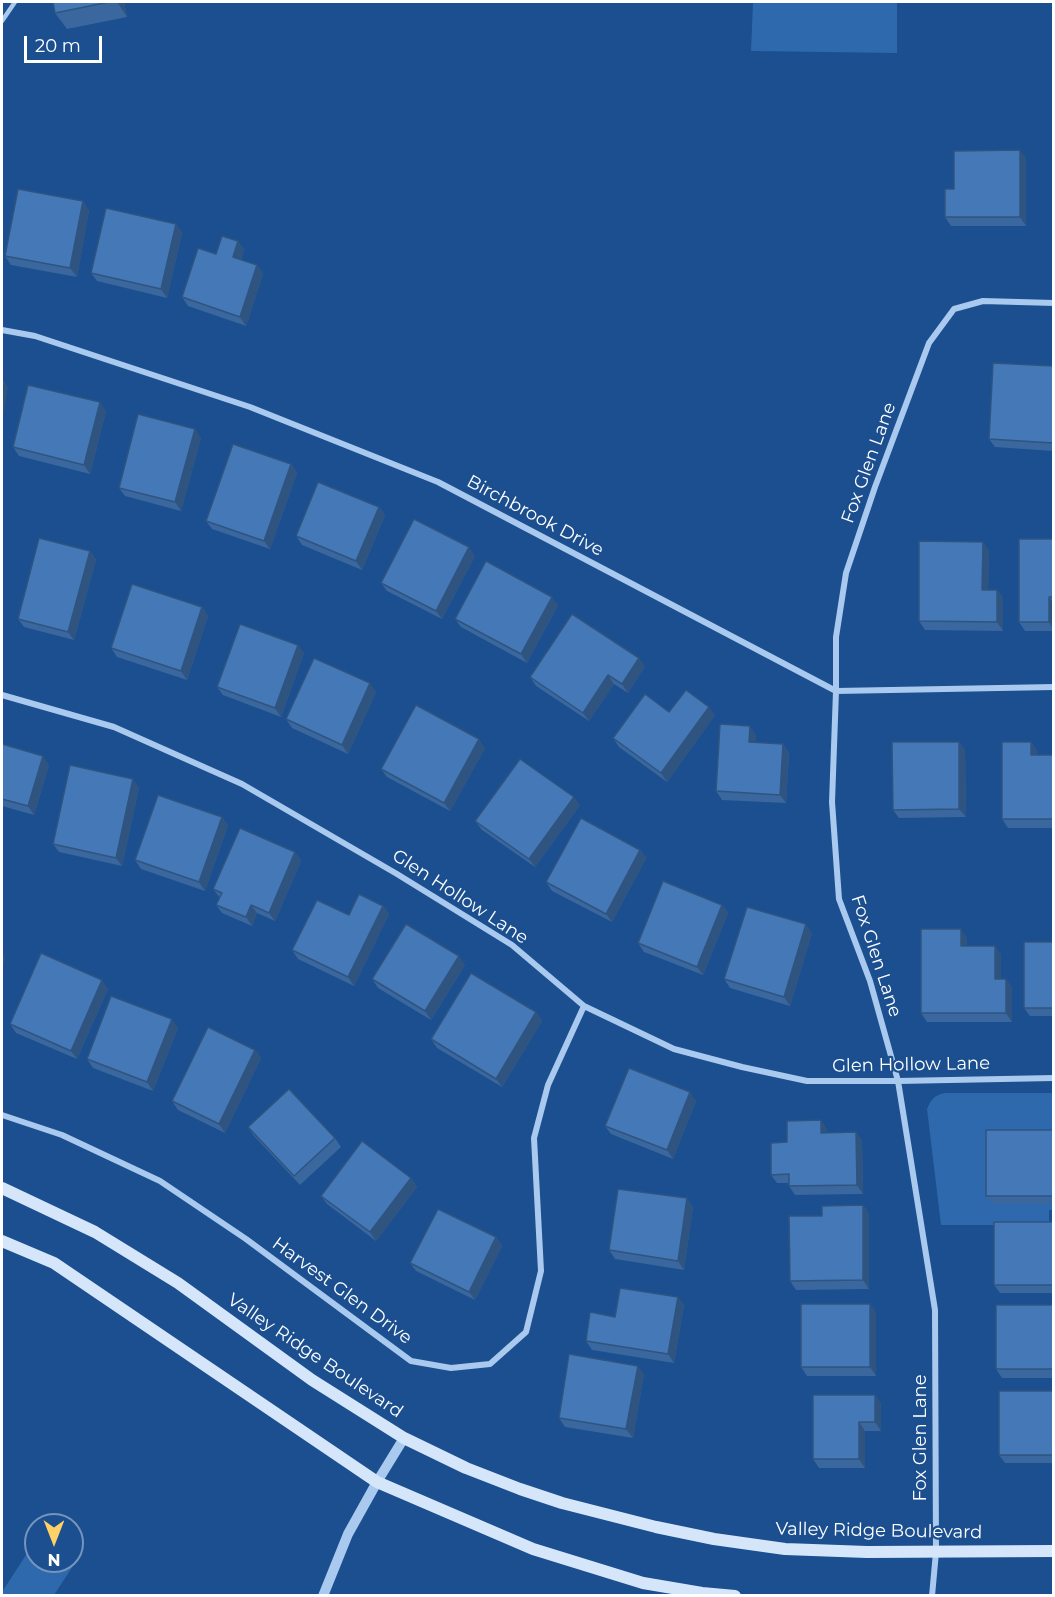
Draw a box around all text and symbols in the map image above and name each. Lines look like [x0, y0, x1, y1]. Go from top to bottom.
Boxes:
scale bar [27, 24, 105, 62]
text: 20 m [35, 35, 81, 57]
street label: Fox Glen Lane [837, 400, 901, 526]
street label: Birchbrook Drive [463, 471, 607, 561]
street label: Glen Hollow Lane [388, 845, 532, 949]
street label: Fox Glen Lane [846, 892, 906, 1020]
street label: Glen Hollow Lane [832, 1053, 990, 1077]
street label: Harvest Glen Drive [268, 1233, 416, 1349]
street label: Valley Ridge Boulevard [223, 1289, 407, 1423]
street label: Fox Glen Lane [910, 1374, 932, 1502]
north arrow [24, 1513, 84, 1573]
street label: Valley Ridge Boulevard [775, 1518, 983, 1544]
text: N [48, 1550, 60, 1569]

